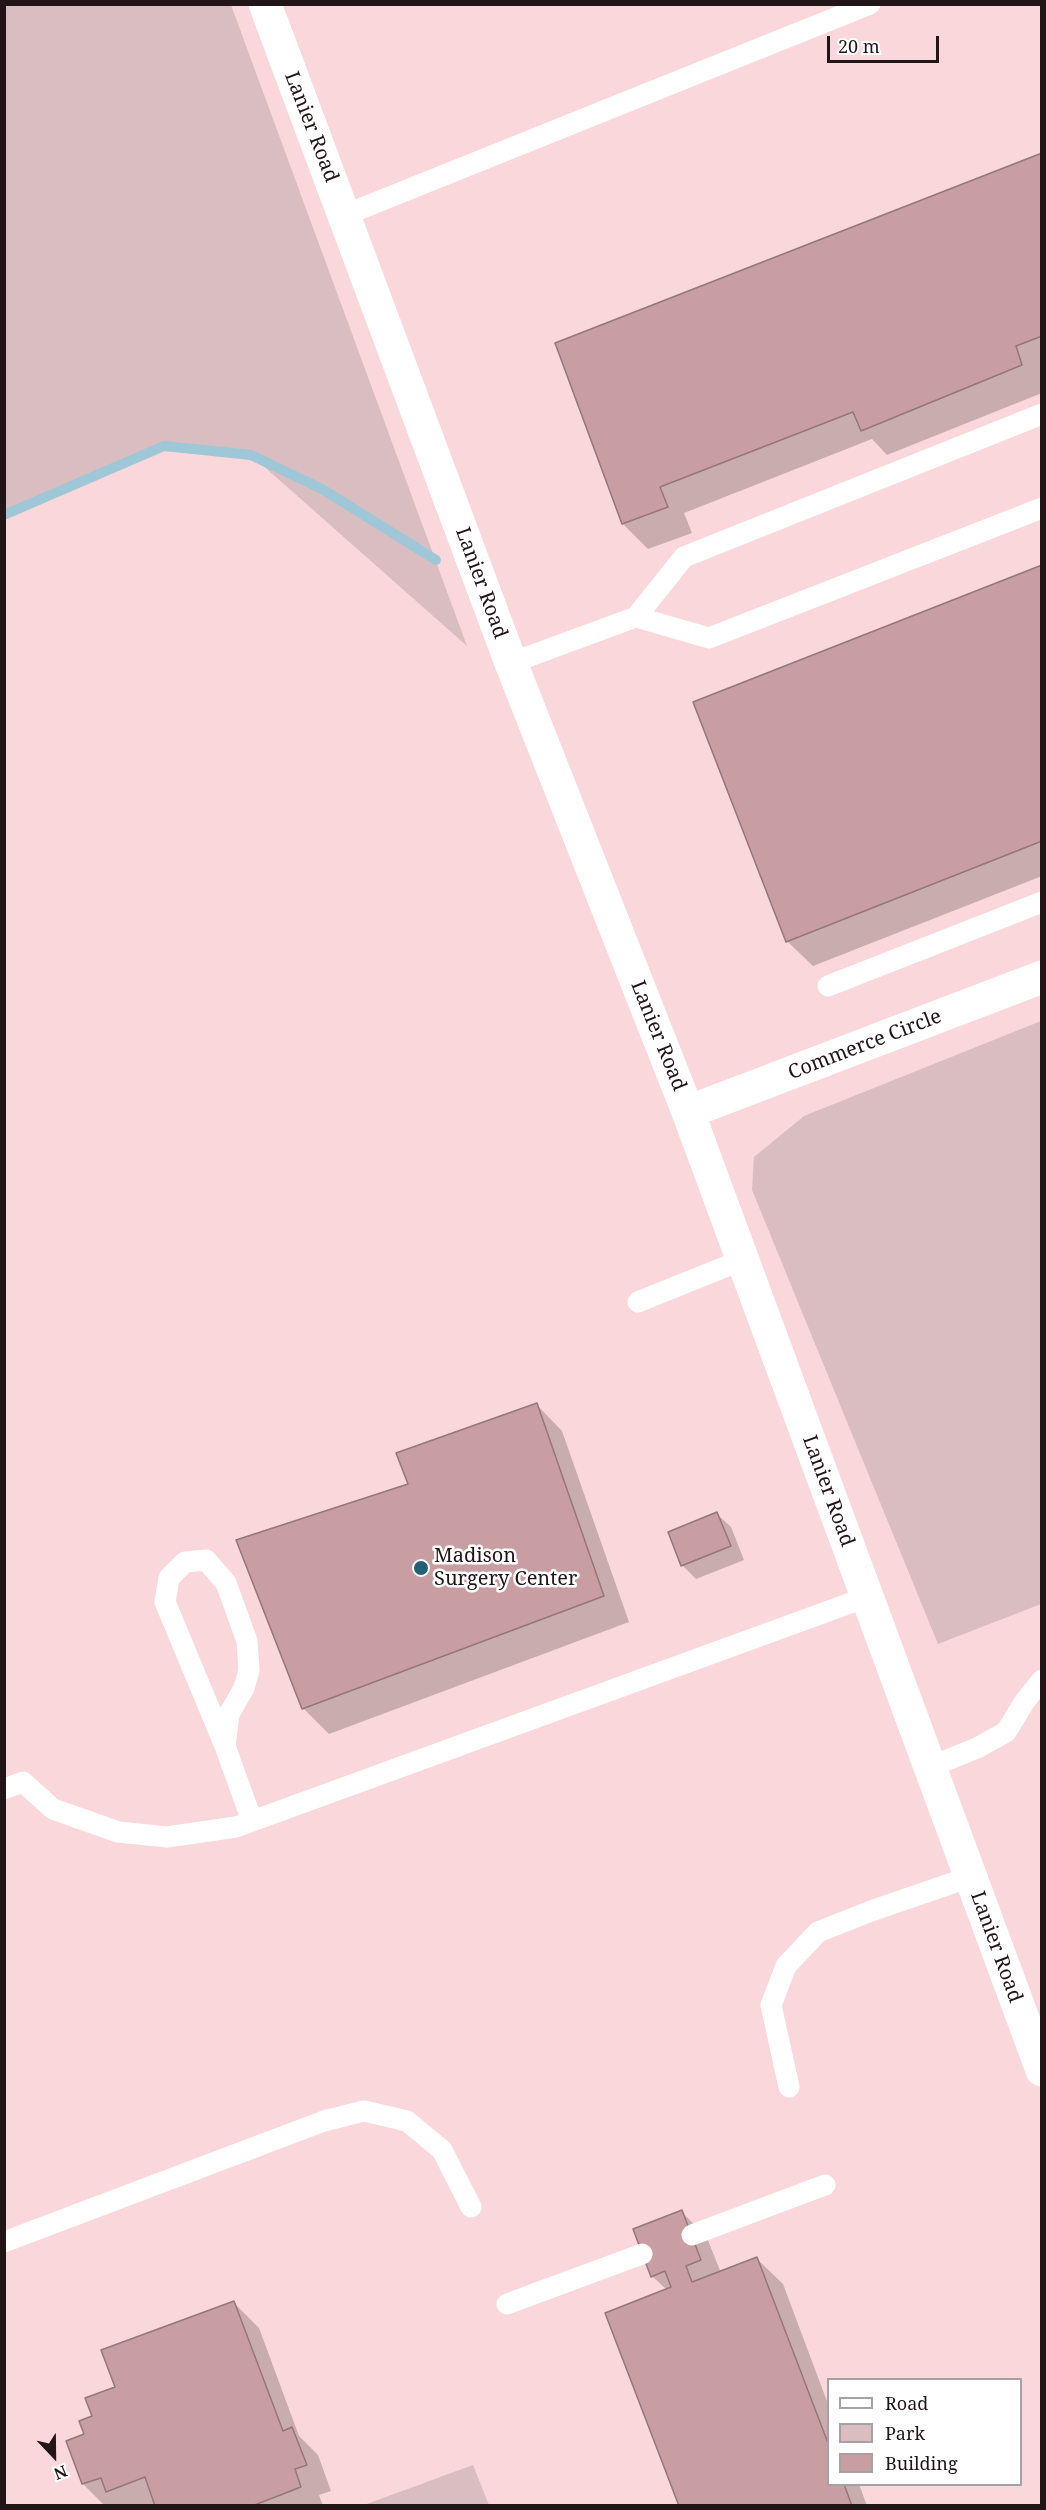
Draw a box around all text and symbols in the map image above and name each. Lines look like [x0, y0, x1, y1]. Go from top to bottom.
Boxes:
scale bar [830, 24, 942, 62]
text: 20 m [838, 34, 880, 58]
street label: Lanier Road [279, 68, 343, 186]
street label: Lanier Road [450, 524, 512, 642]
street label: Lanier Road [625, 977, 691, 1095]
street label: Commerce Circle [785, 1005, 945, 1085]
street label: Lanier Road [797, 1432, 859, 1550]
place label: Madison Surgery Center [434, 1544, 577, 1591]
marker: Madison Surgery Center [412, 1559, 430, 1577]
street label: Lanier Road [965, 1888, 1027, 2006]
legend [827, 2378, 1022, 2486]
text: Road [885, 2391, 928, 2415]
text: Park [885, 2421, 925, 2445]
north arrow [24, 2426, 84, 2486]
text: Building [885, 2451, 958, 2475]
text: N [51, 2460, 71, 2485]

